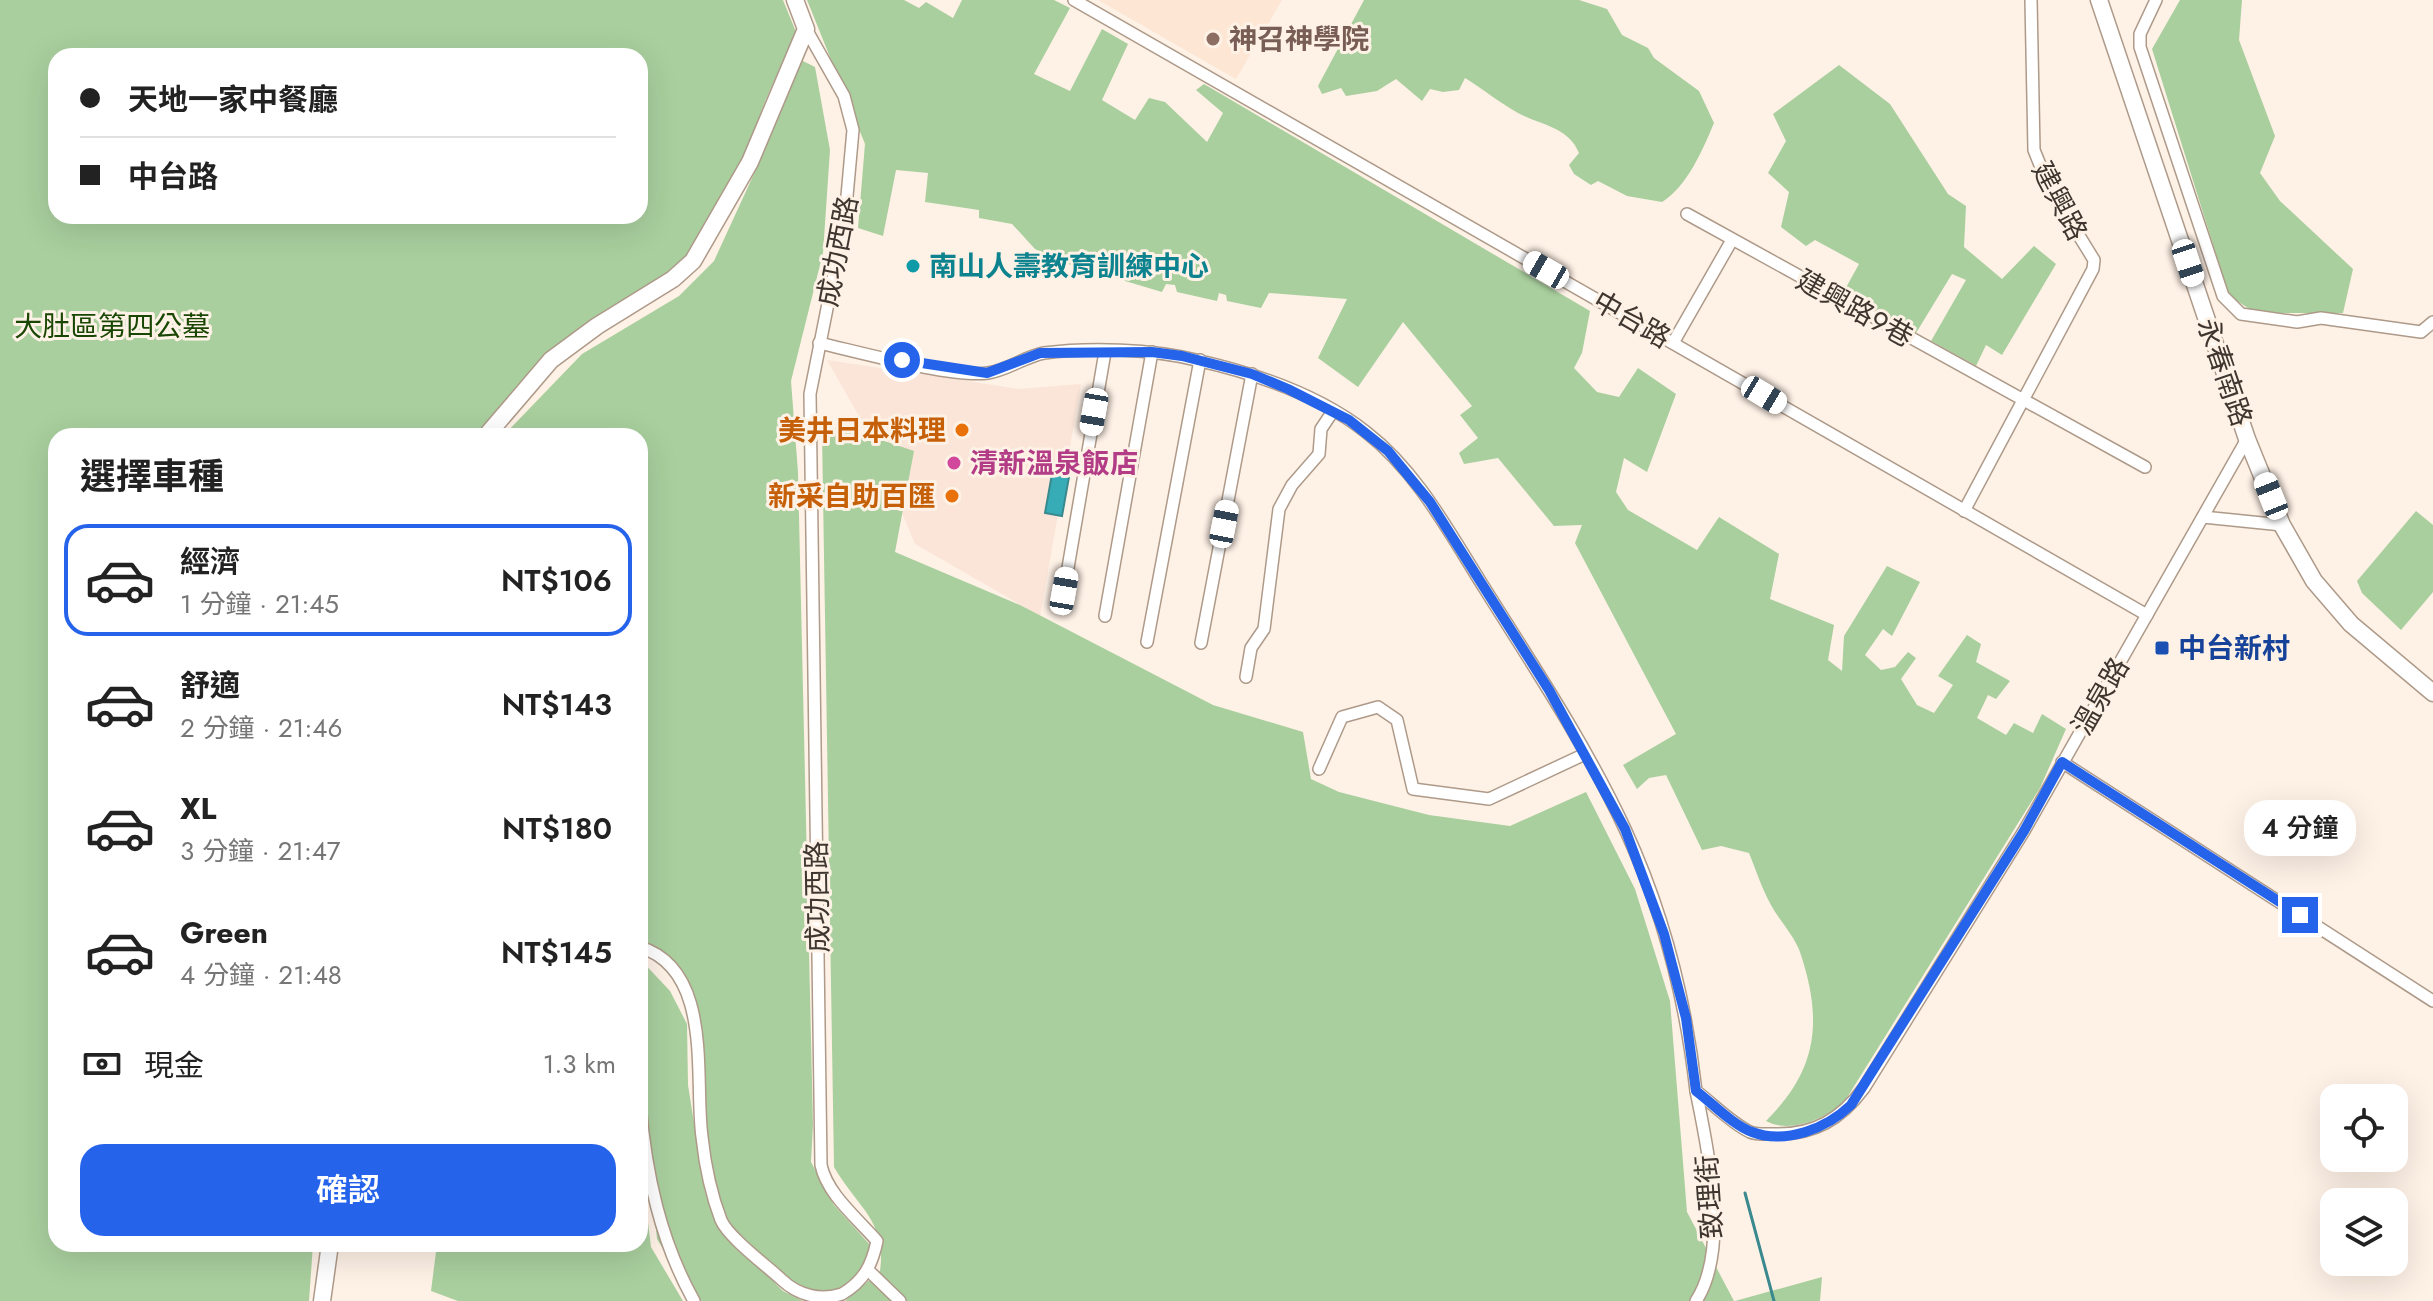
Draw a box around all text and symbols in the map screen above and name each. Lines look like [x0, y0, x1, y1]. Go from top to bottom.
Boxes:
place label: 神召神學院 [1229, 19, 1369, 60]
marker: 神召神學院 [1204, 30, 1222, 48]
text: 天地一家中餐廳 [128, 78, 338, 121]
text: 中台路 [128, 155, 218, 198]
street label: 建興路 [2022, 155, 2097, 248]
street label: 成功西路 [807, 192, 868, 310]
car [2169, 236, 2207, 290]
place label: 南山人壽教育訓練中心 [929, 246, 1209, 287]
car [1519, 248, 1573, 292]
marker: 南山人壽教育訓練中心 [904, 257, 922, 275]
street label: 建興路9巷 [1789, 259, 1921, 357]
street label: 中台路 [1585, 281, 1678, 358]
park label: 大肚區第四公墓 [14, 306, 210, 347]
street label: 永春南路 [2187, 313, 2262, 432]
route start [884, 342, 920, 378]
car [1737, 372, 1791, 418]
car [1078, 386, 1110, 438]
place label: 美井日本料理 [778, 410, 946, 451]
marker: 美井日本料理 [953, 421, 971, 439]
place label: 清新溫泉飯店 [970, 443, 1138, 484]
text: 選擇車種 [80, 450, 224, 502]
marker: 清新溫泉飯店 [945, 454, 963, 472]
car [2251, 469, 2291, 523]
place label: 新采自助百匯 [768, 476, 936, 517]
marker: 新采自助百匯 [943, 487, 961, 505]
car [1208, 498, 1240, 550]
text: 經濟 [180, 540, 240, 583]
icon: car [84, 544, 156, 616]
text: NT$106 [501, 559, 612, 602]
car [1048, 565, 1080, 617]
text: 1 分鐘 · 21:45 [180, 585, 339, 623]
place label: 中台新村 [2178, 628, 2290, 669]
marker: 中台新村 [2153, 639, 2171, 657]
street label: 溫泉路 [2062, 650, 2139, 743]
text: 舒適 [180, 664, 240, 707]
icon: car [84, 668, 156, 740]
text: NT$143 [502, 683, 612, 726]
text: 2 分鐘 · 21:46 [180, 709, 342, 747]
text: XL [180, 787, 216, 830]
icon: car [84, 792, 156, 864]
callout: 4 分鐘 [2244, 799, 2356, 855]
text: NT$180 [502, 807, 612, 850]
text: 4 分鐘 [2261, 809, 2339, 847]
text: 3 分鐘 · 21:47 [180, 832, 341, 870]
street label: 成功西路 [796, 841, 839, 953]
route end [2282, 897, 2318, 933]
text: Green [180, 911, 268, 954]
icon: car [84, 916, 156, 988]
text: NT$145 [501, 931, 612, 974]
text: 4 分鐘 · 21:48 [180, 956, 342, 994]
icon: cash [80, 1042, 124, 1086]
text: 現金 [144, 1044, 204, 1087]
text: 1.3 km [543, 1045, 616, 1083]
map controls [2320, 1084, 2408, 1276]
button: locate [2320, 1084, 2408, 1172]
button: 確認 [80, 1144, 616, 1236]
street label: 致理街 [1686, 1154, 1733, 1240]
button: layers [2320, 1188, 2408, 1276]

